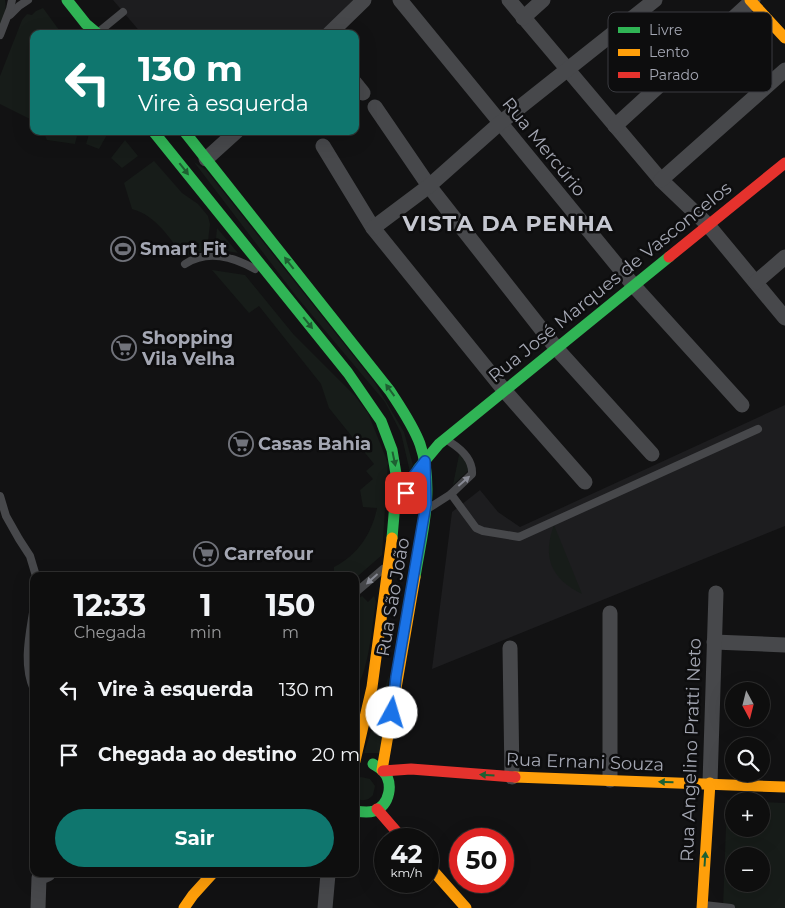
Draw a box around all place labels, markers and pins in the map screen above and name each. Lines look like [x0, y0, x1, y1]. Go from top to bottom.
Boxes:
sports icon: Smart Fit [110, 236, 136, 262]
place label: Smart Fit [140, 238, 227, 260]
place label: Shopping Vila Velha [141, 327, 235, 370]
supermarket icon: Shopping Vila Velha [111, 335, 137, 361]
supermarket icon: Casas Bahia [228, 431, 254, 457]
place label: Casas Bahia [258, 433, 371, 455]
pin [385, 472, 427, 514]
supermarket icon: Carrefour [193, 541, 219, 567]
place label: Carrefour [224, 543, 314, 565]

